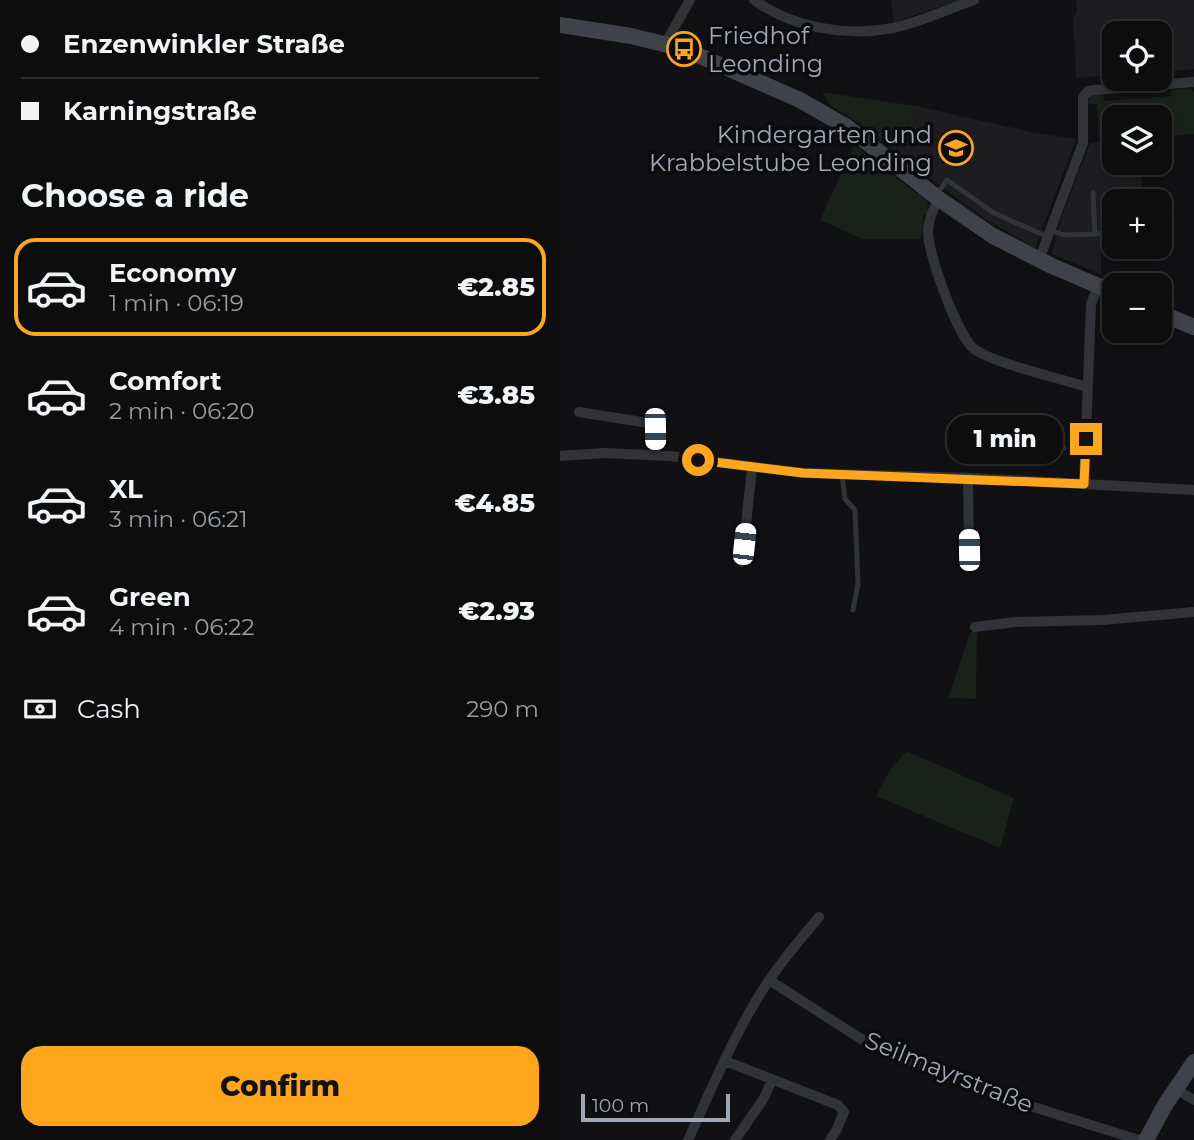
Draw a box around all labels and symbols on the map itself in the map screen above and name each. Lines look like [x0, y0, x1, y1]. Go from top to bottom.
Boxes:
place label: Friedhof Leonding [708, 21, 823, 78]
bus stop icon: Friedhof Leonding [665, 30, 703, 68]
place label: Kindergarten und Krabbelstube Leonding [649, 120, 932, 177]
school or university icon: Kindergarten und Krabbelstube Leonding [937, 129, 975, 167]
car [645, 408, 666, 450]
callout: 1 min [946, 414, 1062, 464]
route end [1070, 423, 1102, 455]
route start [682, 444, 714, 476]
car [732, 522, 757, 566]
car [959, 529, 980, 571]
street label: Seilmayrstraße [861, 1025, 1037, 1119]
scale bar [581, 1091, 730, 1123]

